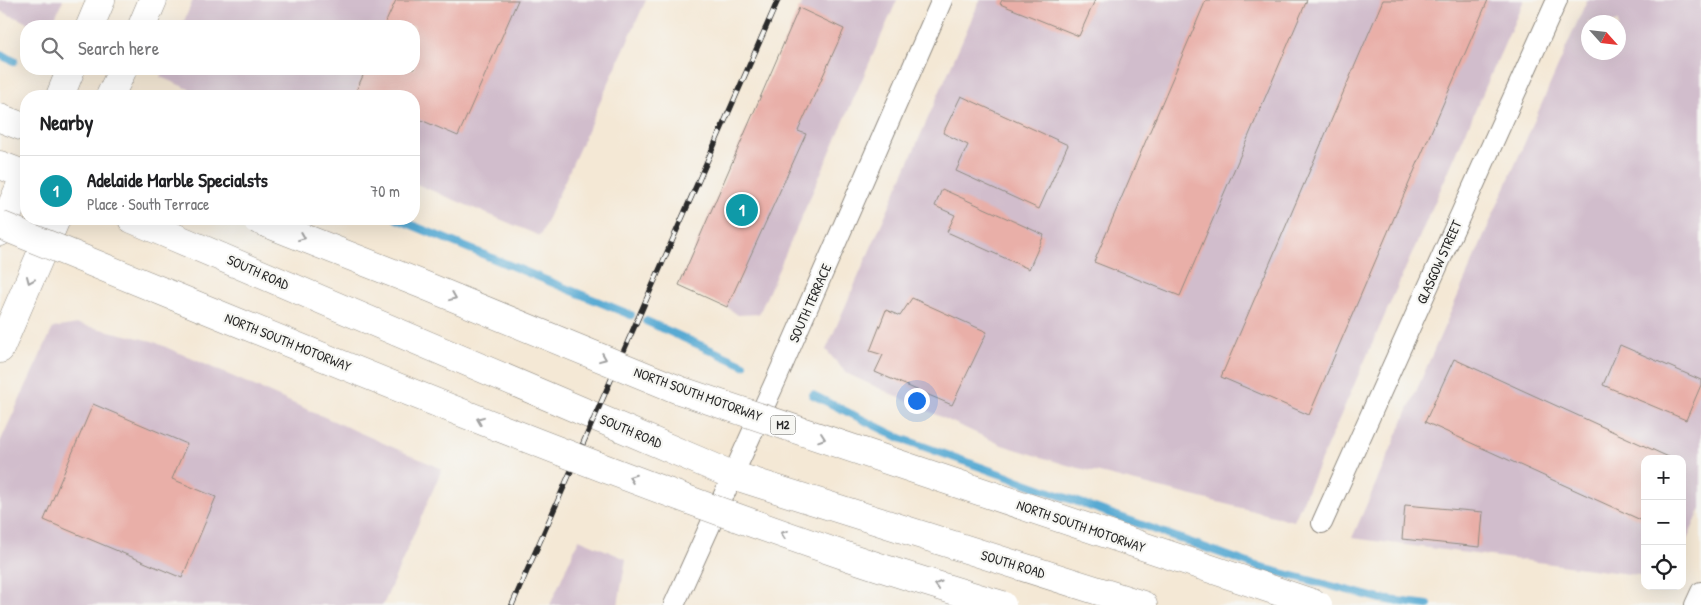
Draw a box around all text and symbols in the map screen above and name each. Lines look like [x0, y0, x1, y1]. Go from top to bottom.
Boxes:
north arrow [1581, 15, 1626, 60]
search box [20, 20, 420, 75]
icon: search [38, 34, 66, 62]
text: Search here [78, 35, 159, 61]
text: Nearby [40, 108, 93, 137]
text: Adelaide Marble Specialsts [87, 167, 268, 193]
text: 1 [53, 180, 59, 202]
text: 70 m [370, 180, 400, 202]
pin: 1 [726, 191, 758, 229]
text: Place · South Terrace [87, 193, 209, 215]
street label: GLASGOW STREET [1412, 217, 1466, 307]
one-way arrow [297, 230, 306, 241]
street label: SOUTH ROAD [224, 249, 292, 294]
street label: SOUTH TERRACE [784, 260, 835, 345]
one-way arrow [25, 275, 36, 284]
one-way arrow [448, 290, 457, 301]
street label: NORTH SOUTH MOTORWAY [222, 308, 355, 376]
one-way arrow [598, 352, 607, 363]
street label: NORTH SOUTH MOTORWAY [632, 362, 765, 426]
your location [904, 388, 930, 414]
street label: SOUTH ROAD [597, 409, 666, 452]
one-way arrow [476, 415, 485, 426]
road number: M2 [770, 416, 796, 434]
one-way arrow [817, 432, 825, 442]
map controls [1641, 455, 1686, 590]
button: + [1641, 455, 1686, 500]
one-way arrow [628, 474, 636, 484]
street label: NORTH SOUTH MOTORWAY [1014, 495, 1149, 557]
button: − [1641, 500, 1686, 545]
one-way arrow [780, 530, 789, 540]
street label: SOUTH ROAD [979, 545, 1048, 582]
button: locate [1641, 545, 1686, 590]
one-way arrow [935, 581, 943, 591]

